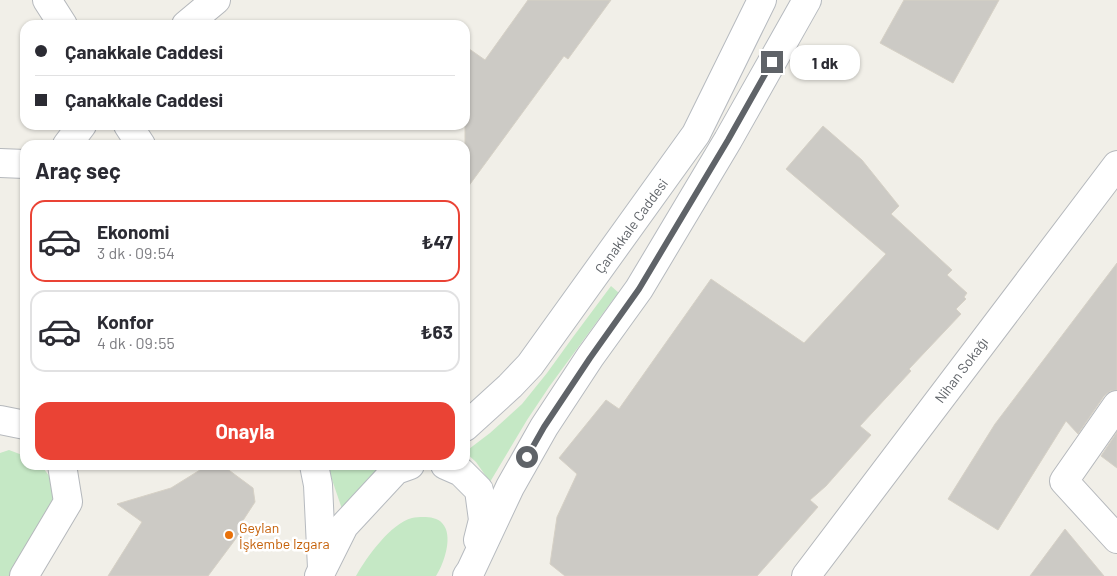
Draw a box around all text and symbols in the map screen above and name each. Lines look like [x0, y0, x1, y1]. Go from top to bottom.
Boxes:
text: Çanakkale Caddesi [65, 40, 223, 63]
callout: 1 dk [790, 44, 860, 80]
route end [761, 51, 783, 73]
text: 1 dk [812, 53, 838, 72]
text: Çanakkale Caddesi [65, 88, 223, 111]
text: Araç seç [35, 157, 121, 183]
street label: Çanakkale Caddesi [591, 175, 671, 277]
icon: car [37, 219, 82, 264]
text: Ekonomi [97, 220, 169, 243]
text: ₺47 [421, 230, 453, 253]
text: 3 dk · 09:54 [97, 243, 175, 262]
icon: car [37, 309, 82, 354]
text: Konfor [97, 310, 154, 333]
text: ₺63 [420, 320, 453, 343]
text: 4 dk · 09:55 [97, 333, 175, 352]
street label: Nihan Sokağı [931, 334, 991, 406]
button: Onayla [35, 402, 455, 460]
route start [516, 446, 538, 468]
place label: Geylan İşkembe Izgara [239, 519, 330, 552]
marker: Geylan İşkembe Izgara [223, 529, 235, 541]

